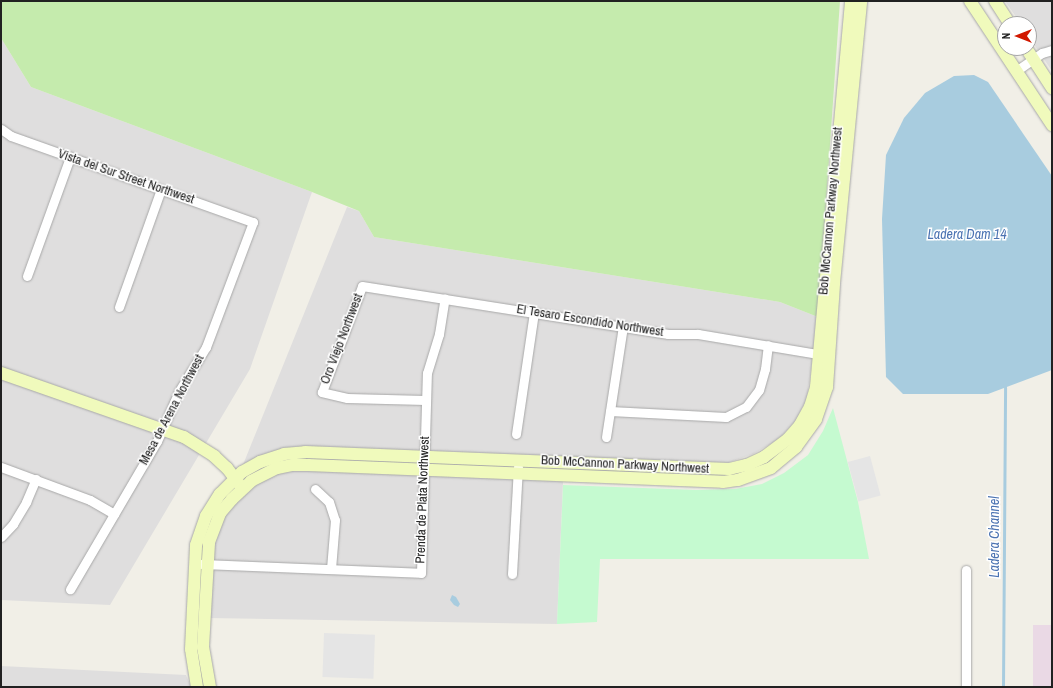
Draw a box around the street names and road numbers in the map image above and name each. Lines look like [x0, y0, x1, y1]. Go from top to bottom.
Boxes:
street label: Bob McCannon Parkway Northwest [816, 127, 846, 295]
street label: Vista del Sur Street Northwest [56, 146, 196, 208]
street label: Oro Viejo Northwest [318, 291, 366, 387]
street label: El Tesaro Escondido Northwest [515, 302, 665, 340]
street label: Mesa de Arena Northwest [136, 352, 208, 468]
street label: Prenda de Plata Northwest [413, 436, 433, 564]
street label: Bob McCannon Parkway Northwest [541, 453, 709, 477]

